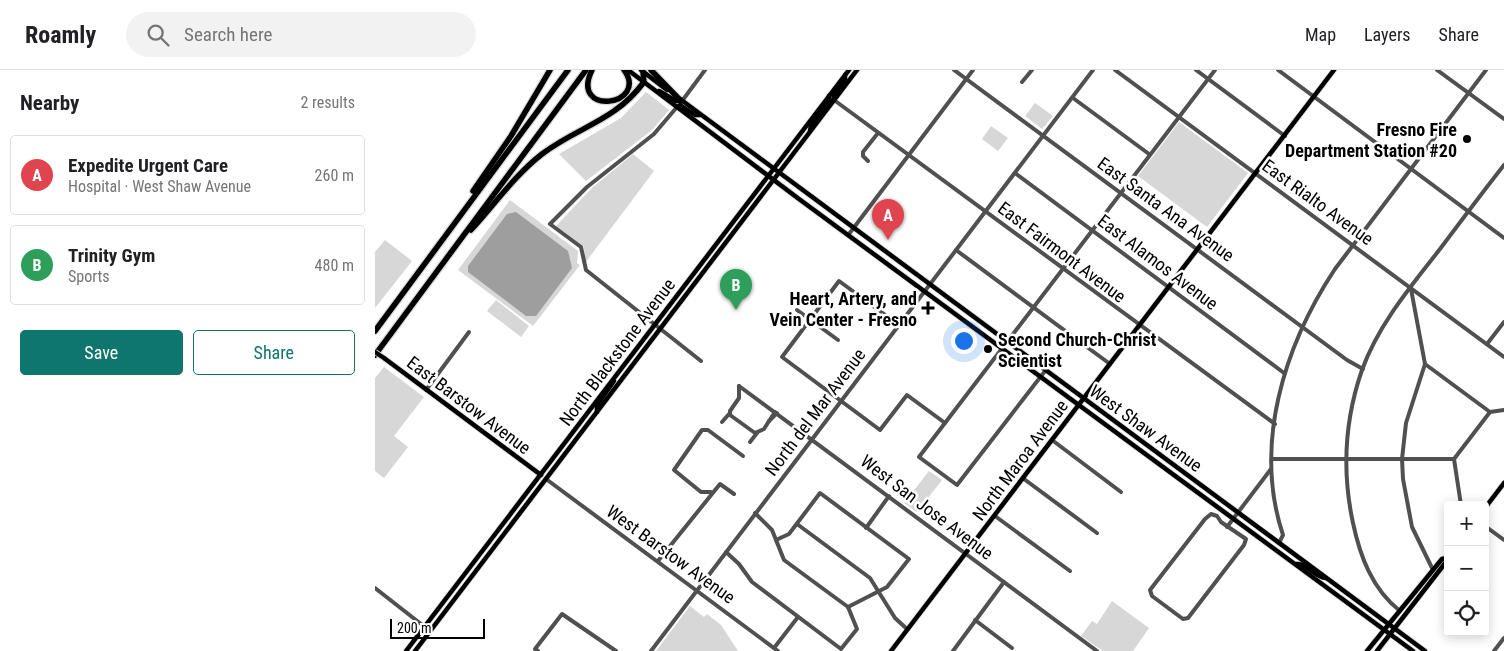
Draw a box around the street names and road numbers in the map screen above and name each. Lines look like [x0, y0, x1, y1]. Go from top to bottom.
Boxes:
street label: East Santa Ana Avenue [1094, 152, 1238, 266]
street label: East Rialto Avenue [1259, 155, 1377, 249]
street label: East Fairmont Avenue [994, 197, 1130, 307]
street label: East Alamos Avenue [1094, 210, 1222, 314]
street label: North Blackstone Avenue [555, 274, 679, 430]
street label: North del Mar Avenue [760, 344, 870, 480]
street label: East Barstow Avenue [403, 352, 535, 458]
street label: West Shaw Avenue [1086, 380, 1206, 476]
street label: North Maroa Avenue [968, 396, 1072, 524]
street label: West San Jose Avenue [857, 450, 997, 564]
street label: West Barstow Avenue [603, 500, 739, 608]

